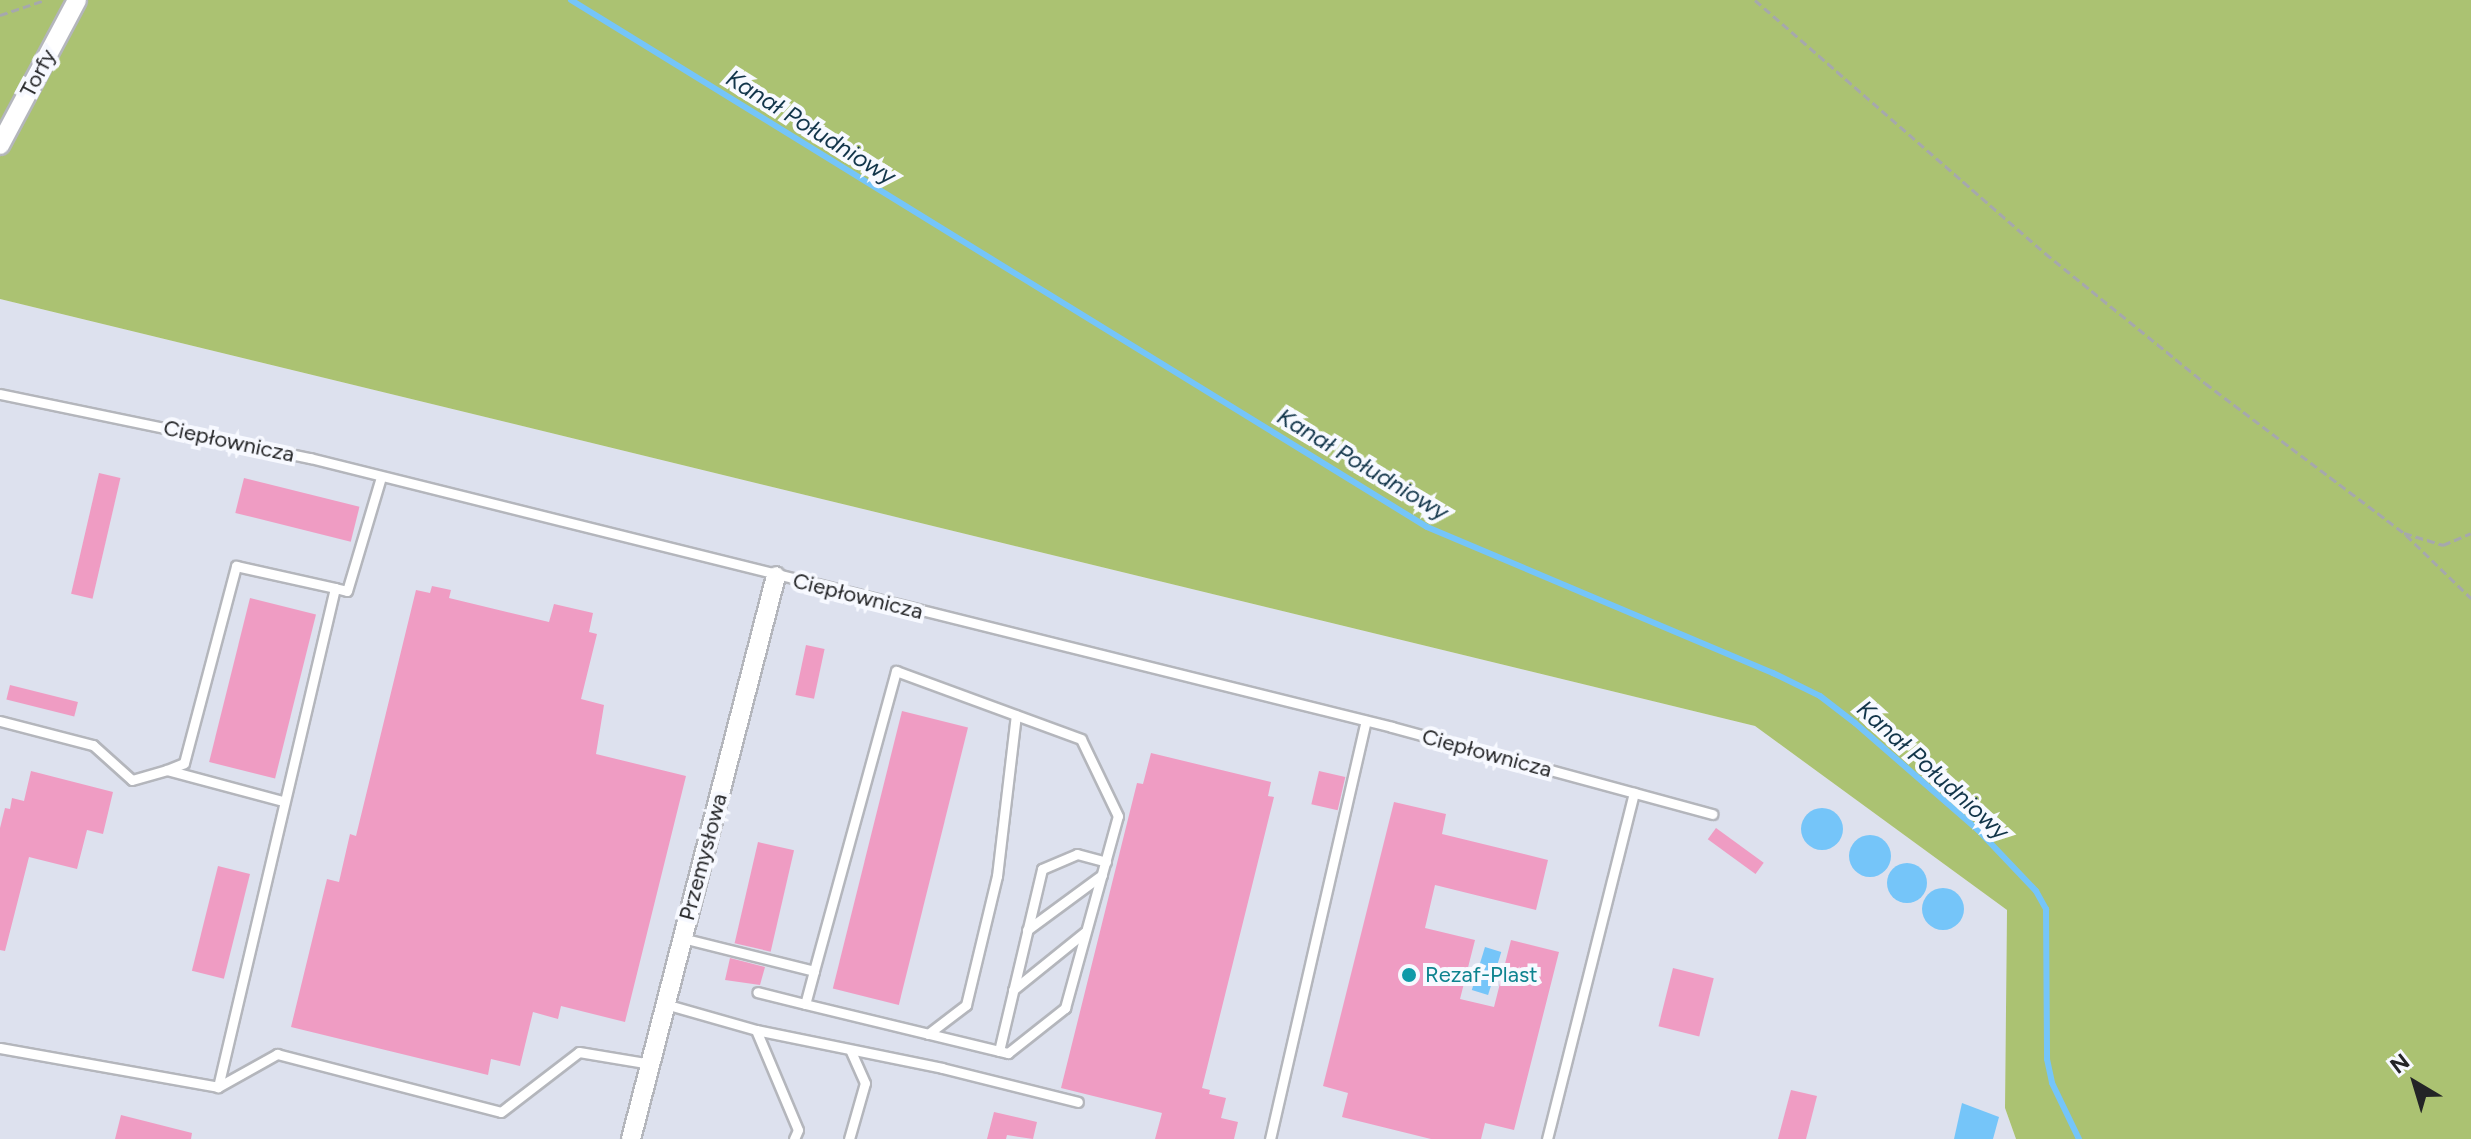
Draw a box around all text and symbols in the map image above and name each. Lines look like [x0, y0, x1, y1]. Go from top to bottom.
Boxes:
street label: Torfy [14, 44, 62, 102]
water label: Kanał Południowy [721, 63, 901, 191]
water label: Kanał Południowy [1272, 402, 1454, 526]
street label: Ciepłownicza [161, 414, 297, 468]
street label: Ciepłownicza [790, 567, 926, 625]
water label: Kanał Południowy [1851, 694, 2015, 846]
street label: Ciepłownicza [1419, 723, 1555, 783]
street label: Przemysłowa [673, 791, 733, 923]
place label: Rezaf-Plast [1425, 962, 1537, 988]
marker: Rezaf-Plast [1400, 966, 1418, 984]
north arrow [2375, 1043, 2455, 1123]
text: N [2385, 1048, 2415, 1080]

